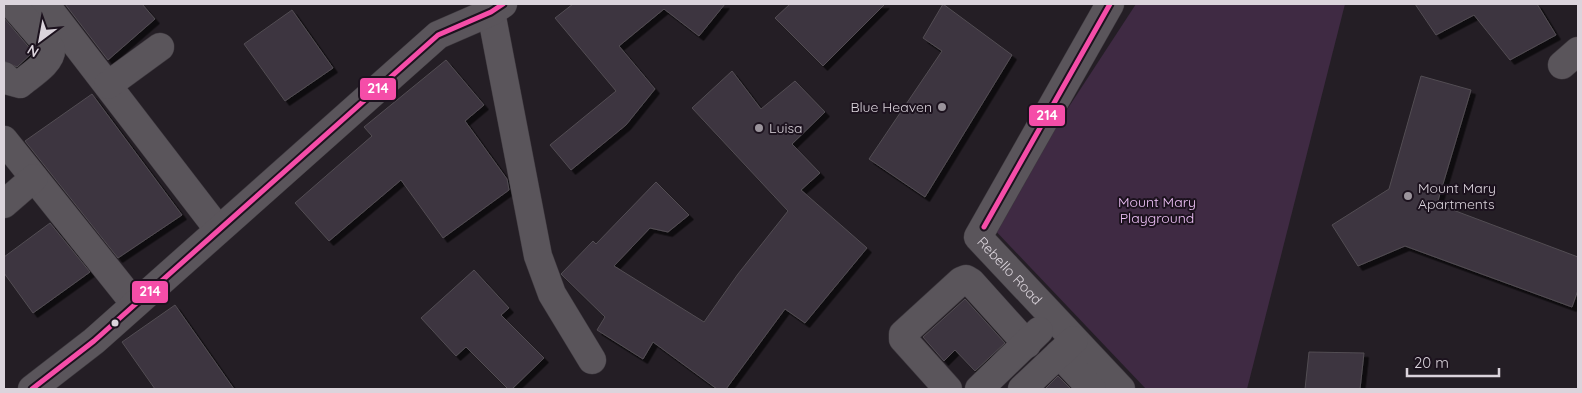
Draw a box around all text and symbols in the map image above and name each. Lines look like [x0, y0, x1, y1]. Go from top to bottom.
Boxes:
north arrow [15, 15, 65, 65]
text: N [24, 41, 42, 61]
line badge: 214 [359, 77, 397, 101]
text: 214 [367, 79, 389, 97]
place label: Blue Heaven [850, 98, 932, 116]
marker: Blue Heaven [936, 101, 948, 113]
line badge: 214 [1028, 104, 1066, 127]
text: 214 [1036, 106, 1058, 124]
place label: Luisa [769, 119, 803, 137]
marker: Luisa [753, 122, 765, 134]
place label: Mount Mary Apartments [1418, 179, 1496, 213]
marker: Mount Mary Apartments [1402, 190, 1414, 202]
park label: Mount Mary Playground [1118, 193, 1196, 227]
street label: Rebello Road [973, 233, 1046, 309]
line badge: 214 [131, 280, 169, 304]
text: 214 [139, 282, 161, 300]
unlabelled marker [110, 318, 120, 328]
scale bar [1407, 346, 1500, 378]
text: 20 m [1414, 353, 1449, 372]

